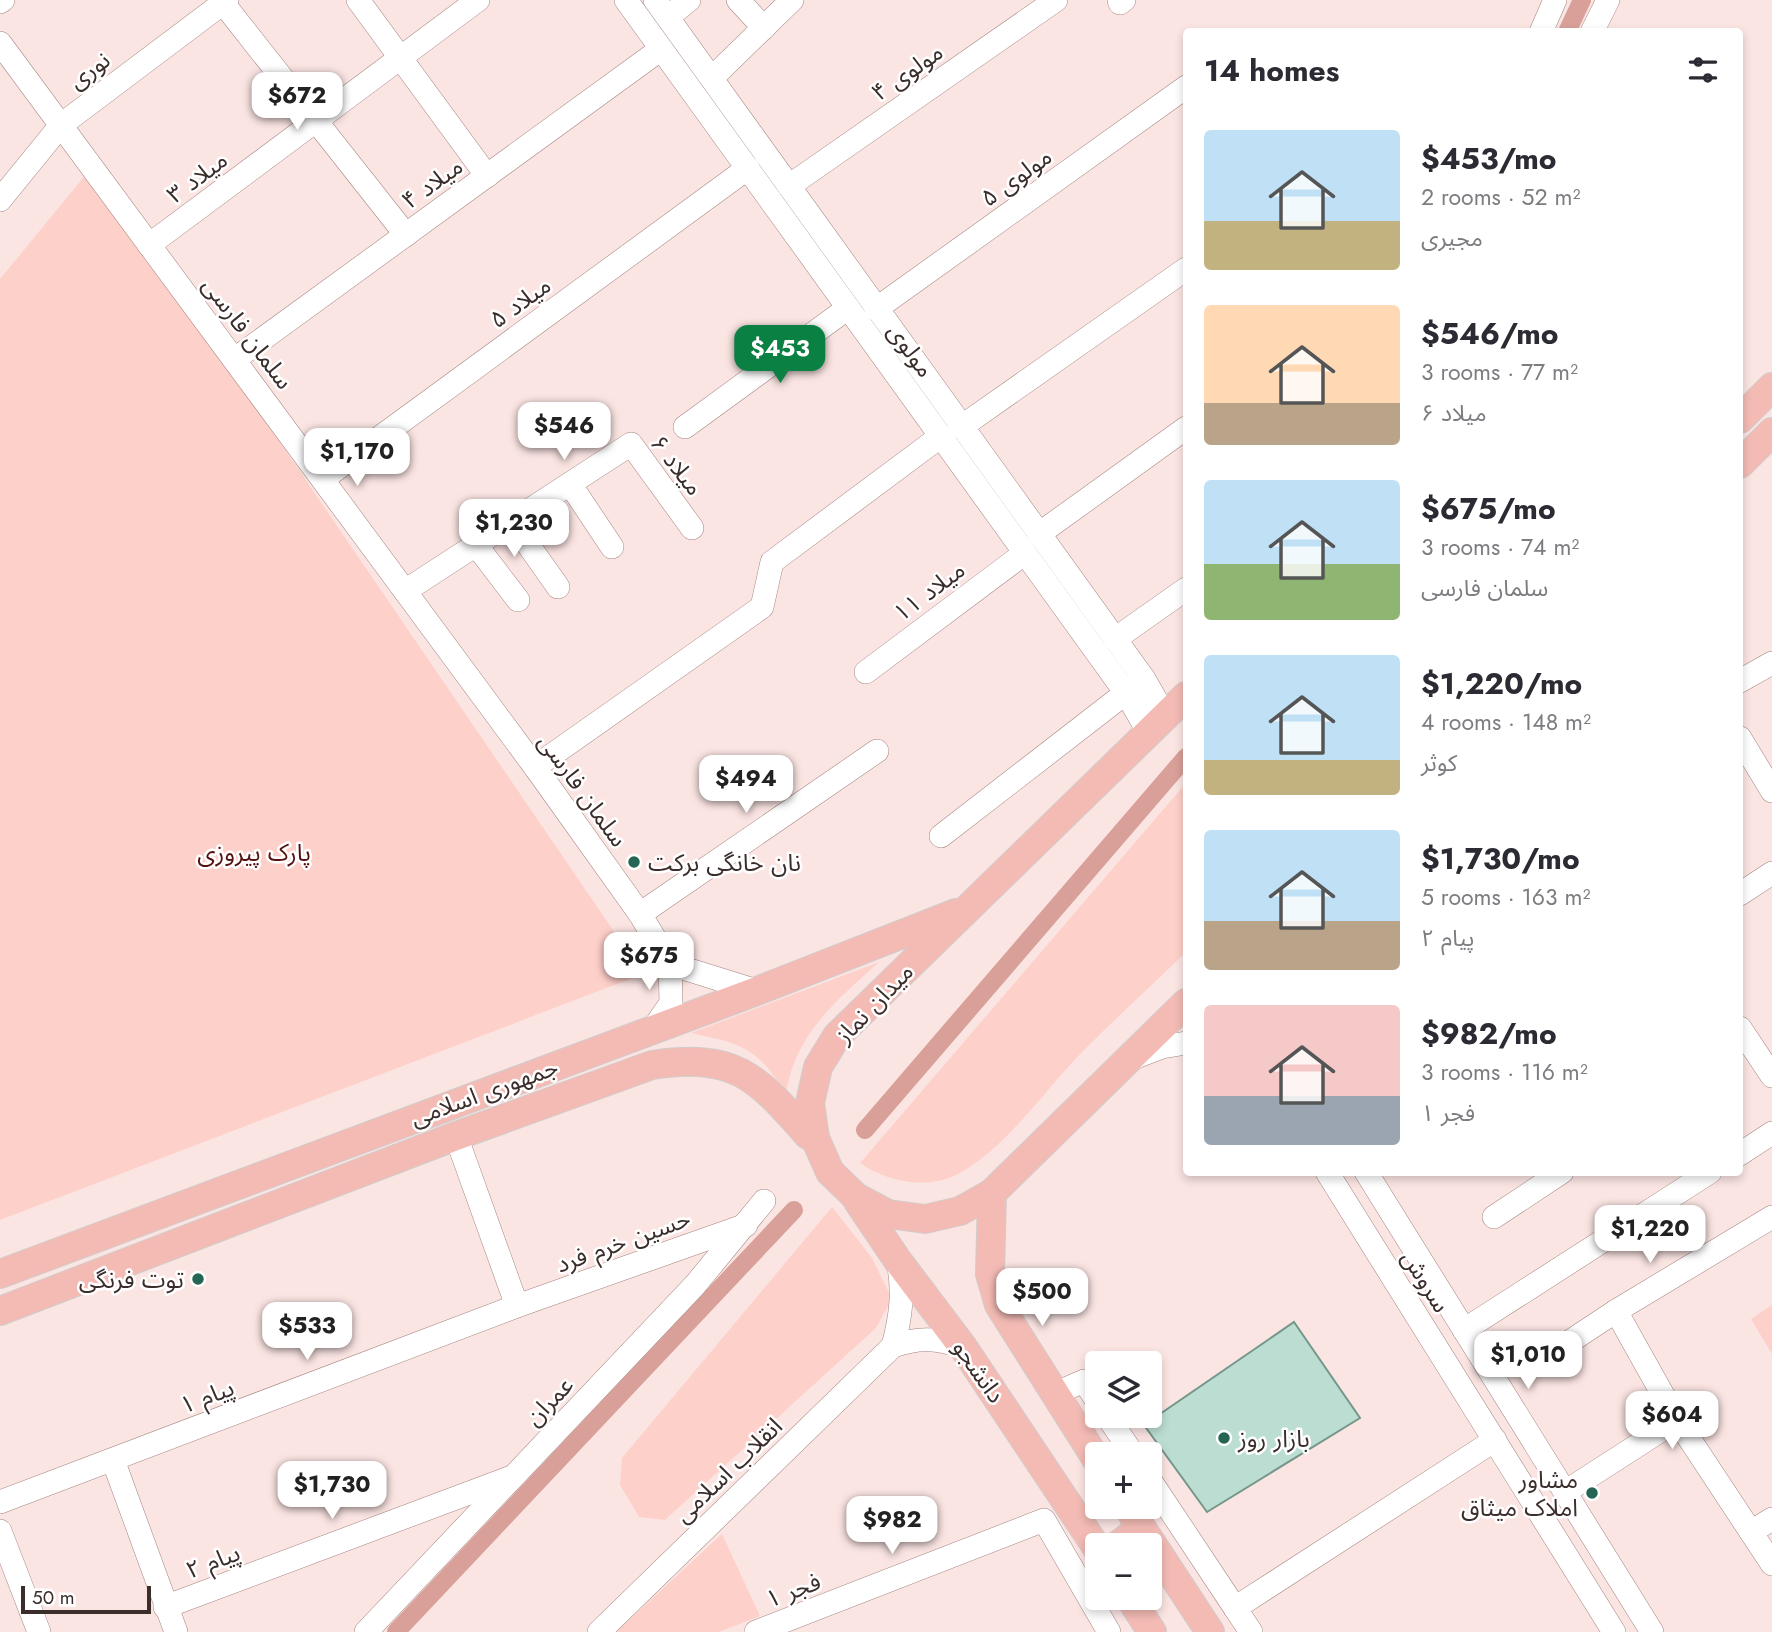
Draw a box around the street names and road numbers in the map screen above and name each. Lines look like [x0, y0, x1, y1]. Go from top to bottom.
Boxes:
street label: مولوی ۴ [864, 35, 950, 109]
street label: نوری [61, 43, 117, 97]
street label: مولوی ۵ [973, 139, 1059, 215]
street label: میلاد ۳ [159, 142, 235, 212]
street label: میلاد ۴ [394, 149, 470, 217]
street label: میلاد ۵ [482, 268, 558, 336]
street label: سلمان فارسی [194, 269, 302, 397]
street label: مولوی [879, 316, 943, 384]
street label: میلاد ۶ [642, 427, 712, 503]
street label: میلاد ۱۱ [886, 552, 972, 630]
street label: سلمان فارسی [530, 726, 636, 854]
street label: میدان نماز [826, 955, 921, 1052]
street label: جمهوری اسلامی [405, 1049, 563, 1135]
street label: حسین خرم فرد [551, 1200, 695, 1282]
street label: سروش [1393, 1243, 1459, 1319]
street label: دانشجو [944, 1332, 1014, 1410]
street label: عمران [517, 1368, 581, 1434]
street label: پیام ۱ [175, 1370, 240, 1423]
street label: انقلاب اسلامی [666, 1409, 790, 1531]
street label: پیام ۲ [181, 1535, 246, 1588]
street label: فجر ۱ [760, 1564, 826, 1616]

